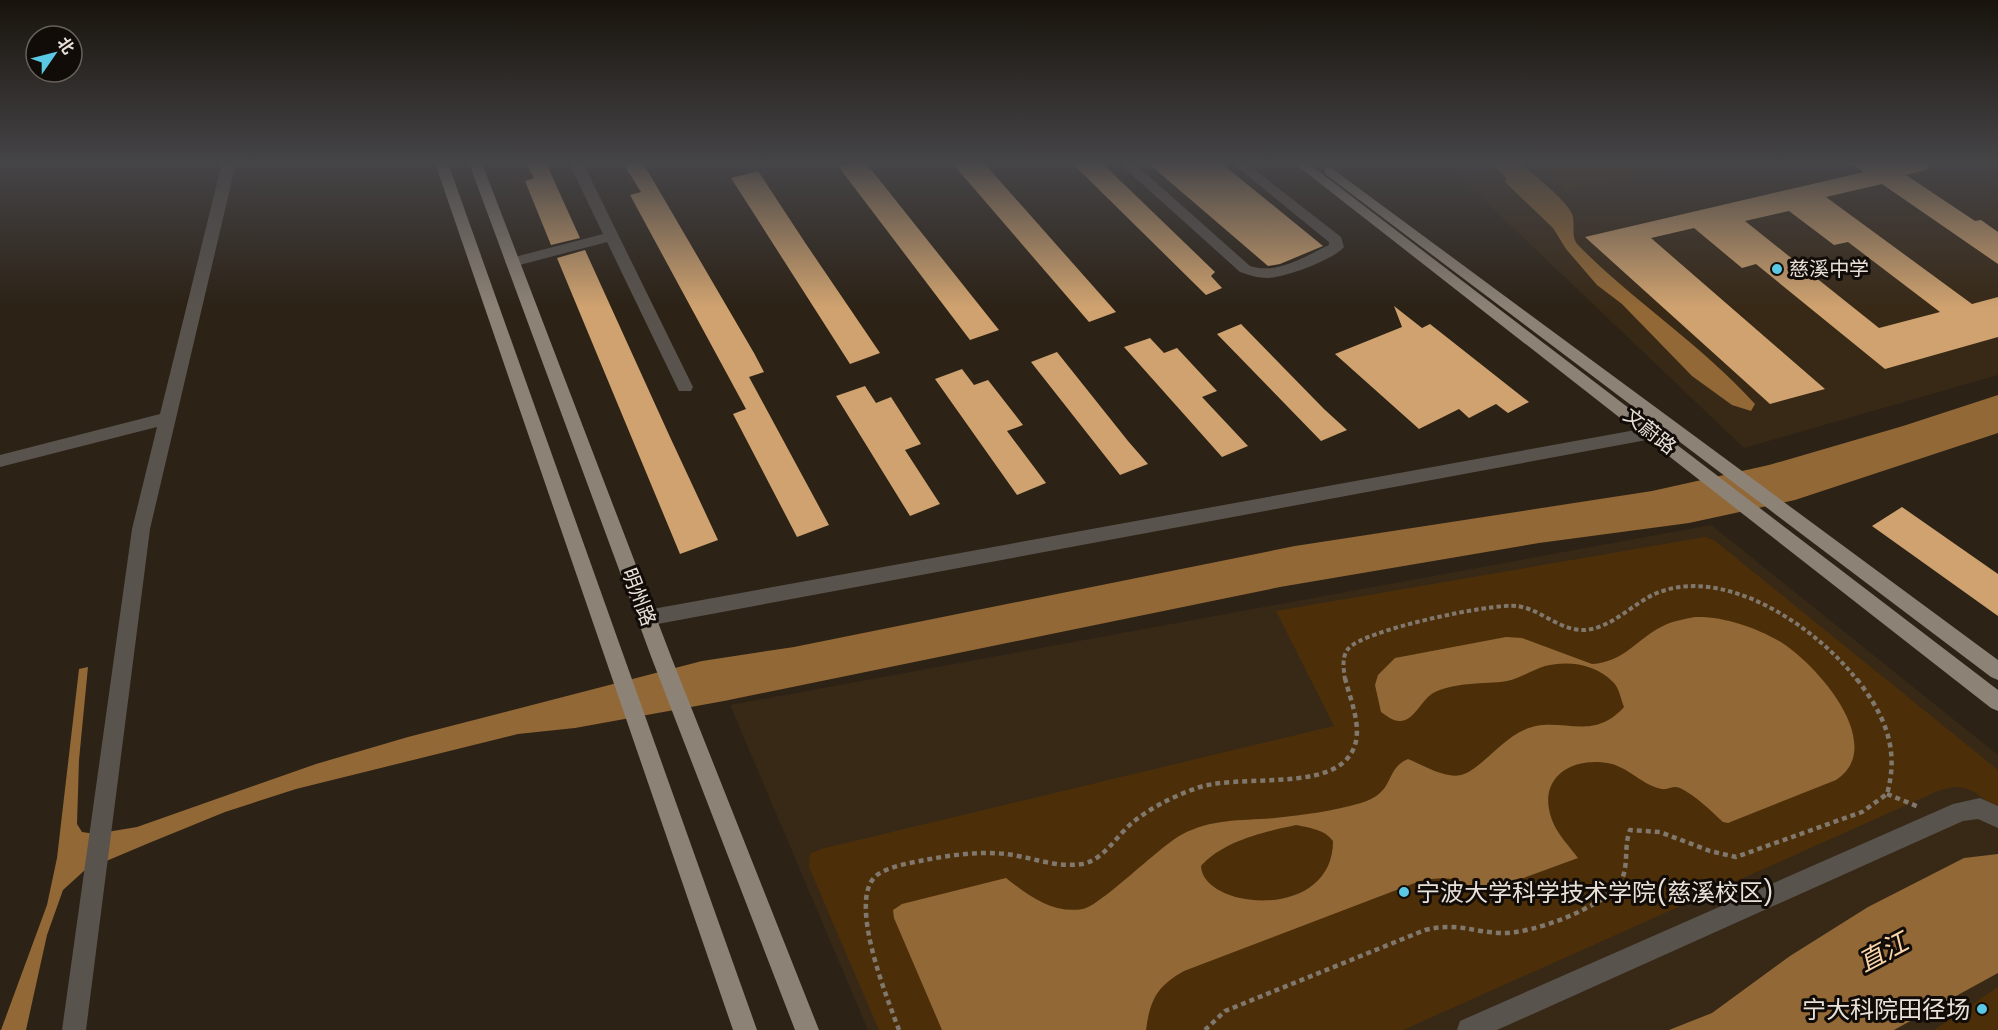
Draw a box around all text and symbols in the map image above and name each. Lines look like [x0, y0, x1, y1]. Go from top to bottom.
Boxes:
north arrow [24, 24, 84, 84]
text: 北 [52, 33, 80, 59]
place label: 慈溪中学 [1789, 255, 1869, 283]
marker: 慈溪中学 [1770, 262, 1784, 276]
street label: 文蔚路 [1618, 401, 1682, 461]
street label: 明州路 [615, 564, 663, 630]
place label: 宁波大学科学技术学院(慈溪校区) [1416, 876, 1774, 909]
marker: 宁波大学科学技术学院(慈溪校区) [1397, 885, 1411, 899]
water label: 直江 [1852, 922, 1917, 980]
place label: 宁大科院田径场 [1802, 993, 1970, 1026]
marker: 宁大科院田径场 [1975, 1002, 1989, 1016]

